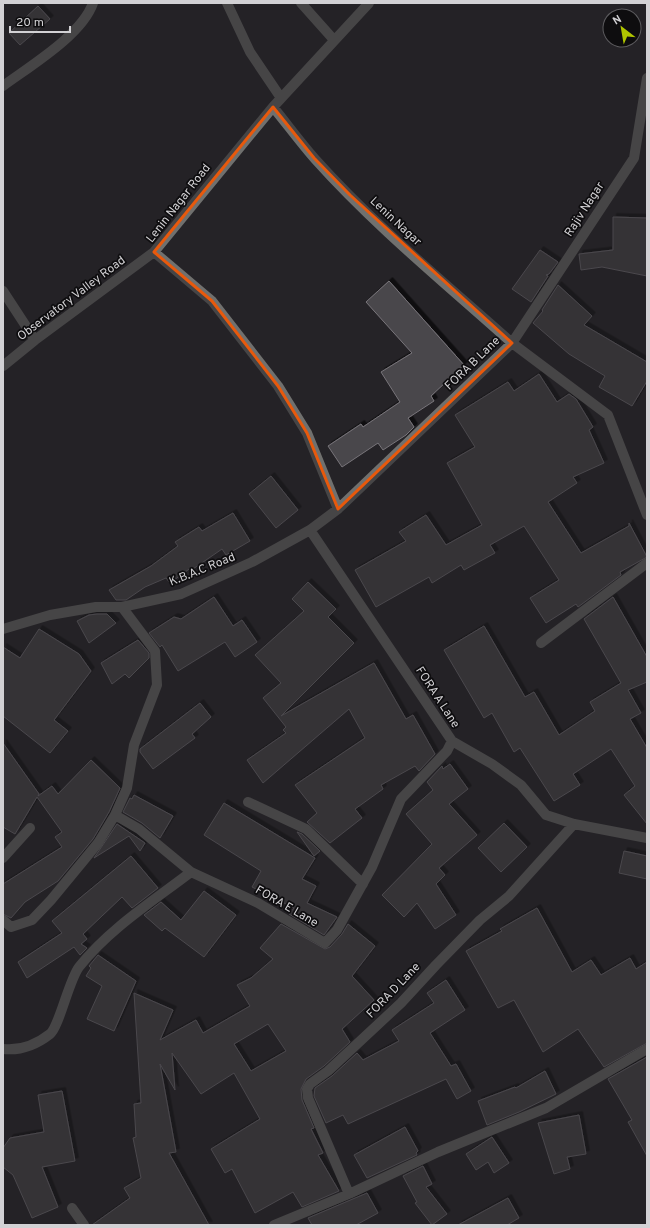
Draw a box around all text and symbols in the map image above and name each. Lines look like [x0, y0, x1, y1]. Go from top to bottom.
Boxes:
scale bar [10, 8, 70, 34]
north arrow [602, 8, 642, 48]
text: N [610, 12, 624, 28]
text: 20 m [16, 15, 44, 31]
street label: Lenin Nagar Road [143, 161, 215, 246]
street label: Rajiv Nagar [561, 179, 609, 240]
street label: Lenin Nagar [366, 194, 425, 250]
street label: Observatory Valley Road [14, 253, 129, 345]
street label: FORA B Lane [442, 333, 504, 394]
street label: K.B.A.C Road [167, 549, 238, 590]
street label: FORA A Lane [411, 664, 463, 731]
street label: FORA E Lane [252, 882, 321, 931]
street label: FORA D Lane [363, 960, 424, 1022]

